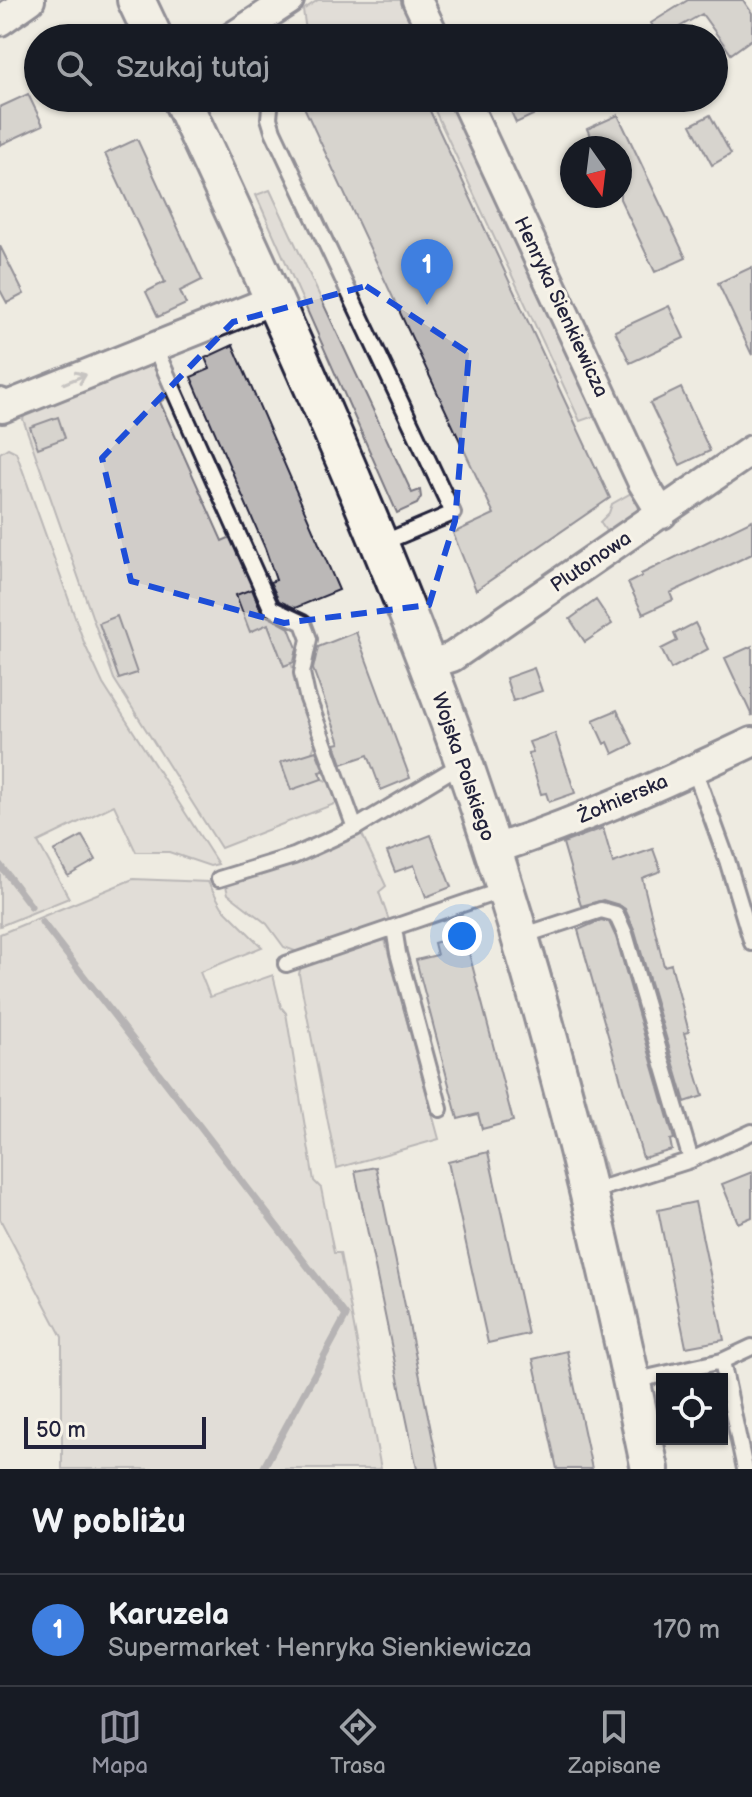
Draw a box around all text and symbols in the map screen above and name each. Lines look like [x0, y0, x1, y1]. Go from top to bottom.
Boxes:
search box [24, 24, 728, 112]
icon: search [52, 46, 96, 90]
text: Szukaj tutaj [116, 50, 270, 86]
north arrow [560, 136, 632, 208]
street label: Henryka Sienkiewicza [509, 213, 613, 401]
pin: 1 [401, 239, 453, 305]
one-way arrow [62, 371, 87, 386]
street label: Plutonowa [546, 526, 636, 598]
street label: Wojska Polskiego [426, 689, 500, 845]
street label: Żołnierska [573, 768, 672, 829]
your location [442, 916, 482, 956]
map controls [656, 1373, 728, 1445]
button: locate [656, 1373, 728, 1445]
scale bar [24, 1413, 206, 1449]
text: 50 m [36, 1417, 86, 1444]
text: W pobliżu [32, 1501, 186, 1542]
text: Karuzela [108, 1597, 229, 1633]
text: 1 [53, 1615, 63, 1646]
text: 170 m [653, 1615, 720, 1646]
text: Supermarket · Henryka Sienkiewicza [108, 1633, 532, 1664]
tab: Mapa [91, 1705, 148, 1780]
tab: Trasa [330, 1705, 386, 1780]
tab: Zapisane [568, 1705, 661, 1780]

